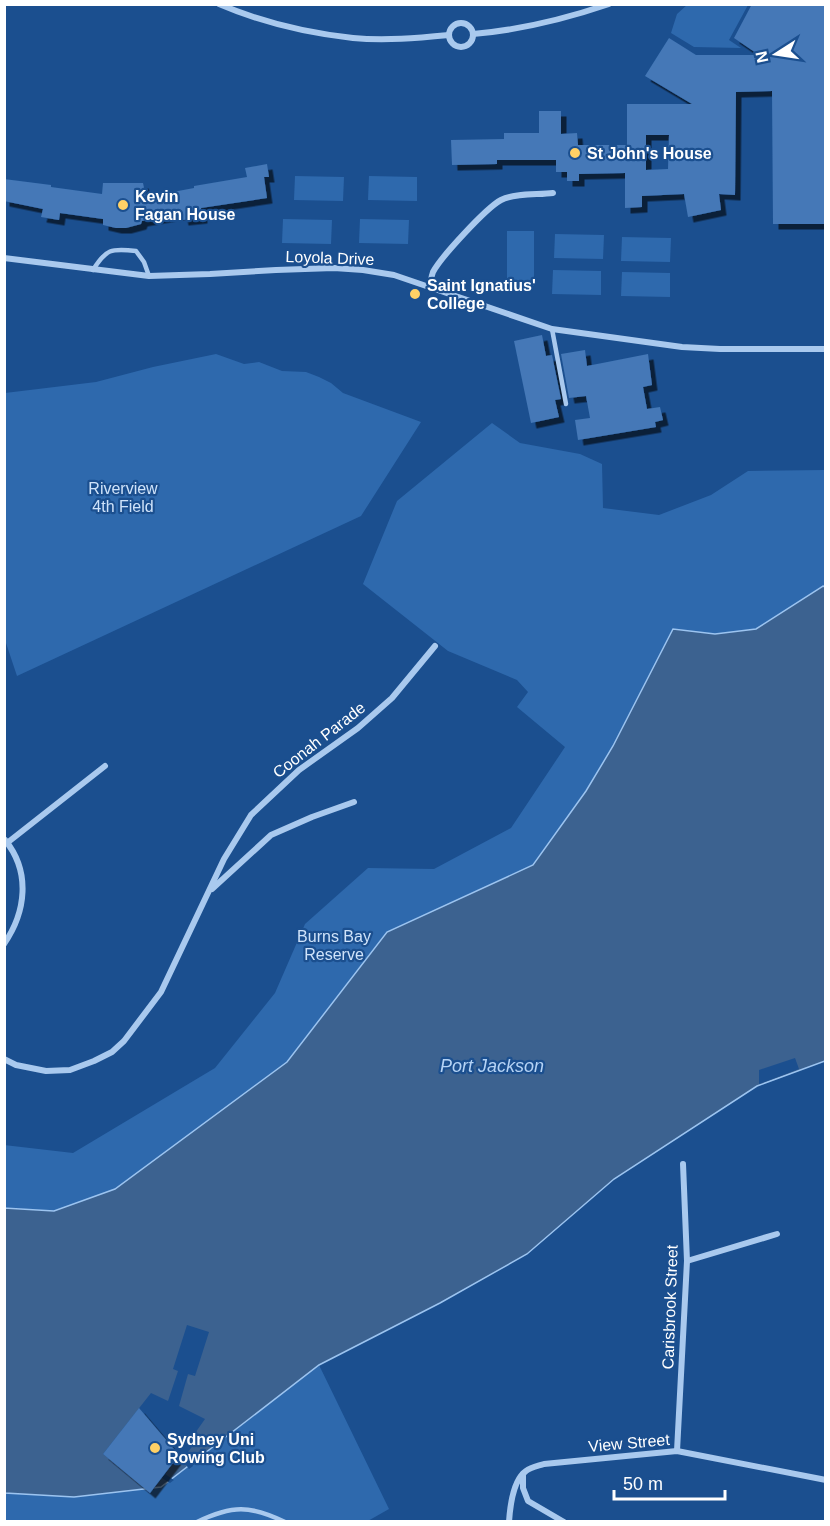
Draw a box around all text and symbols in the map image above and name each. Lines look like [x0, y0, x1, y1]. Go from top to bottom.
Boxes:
north arrow [746, 24, 806, 84]
text: N [752, 50, 771, 64]
place label: St John's House [587, 145, 712, 162]
marker: St John's House [568, 146, 582, 160]
place label: Kevin Fagan House [135, 188, 236, 223]
marker: Kevin Fagan House [116, 198, 130, 212]
street label: Loyola Drive [285, 248, 375, 268]
place label: Saint Ignatius' College [427, 277, 536, 312]
marker: Saint Ignatius' College [408, 287, 422, 301]
park label: Riverview 4th Field [88, 480, 158, 515]
street label: Coonah Parade [270, 699, 368, 781]
park label: Burns Bay Reserve [297, 928, 371, 963]
water label: Port Jackson [440, 1056, 544, 1076]
street label: Carisbrook Street [659, 1244, 681, 1370]
place label: Sydney Uni Rowing Club [167, 1431, 265, 1466]
street label: View Street [588, 1431, 671, 1455]
marker: Sydney Uni Rowing Club [148, 1441, 162, 1455]
scale bar [614, 1463, 725, 1501]
text: 50 m [623, 1474, 663, 1494]

